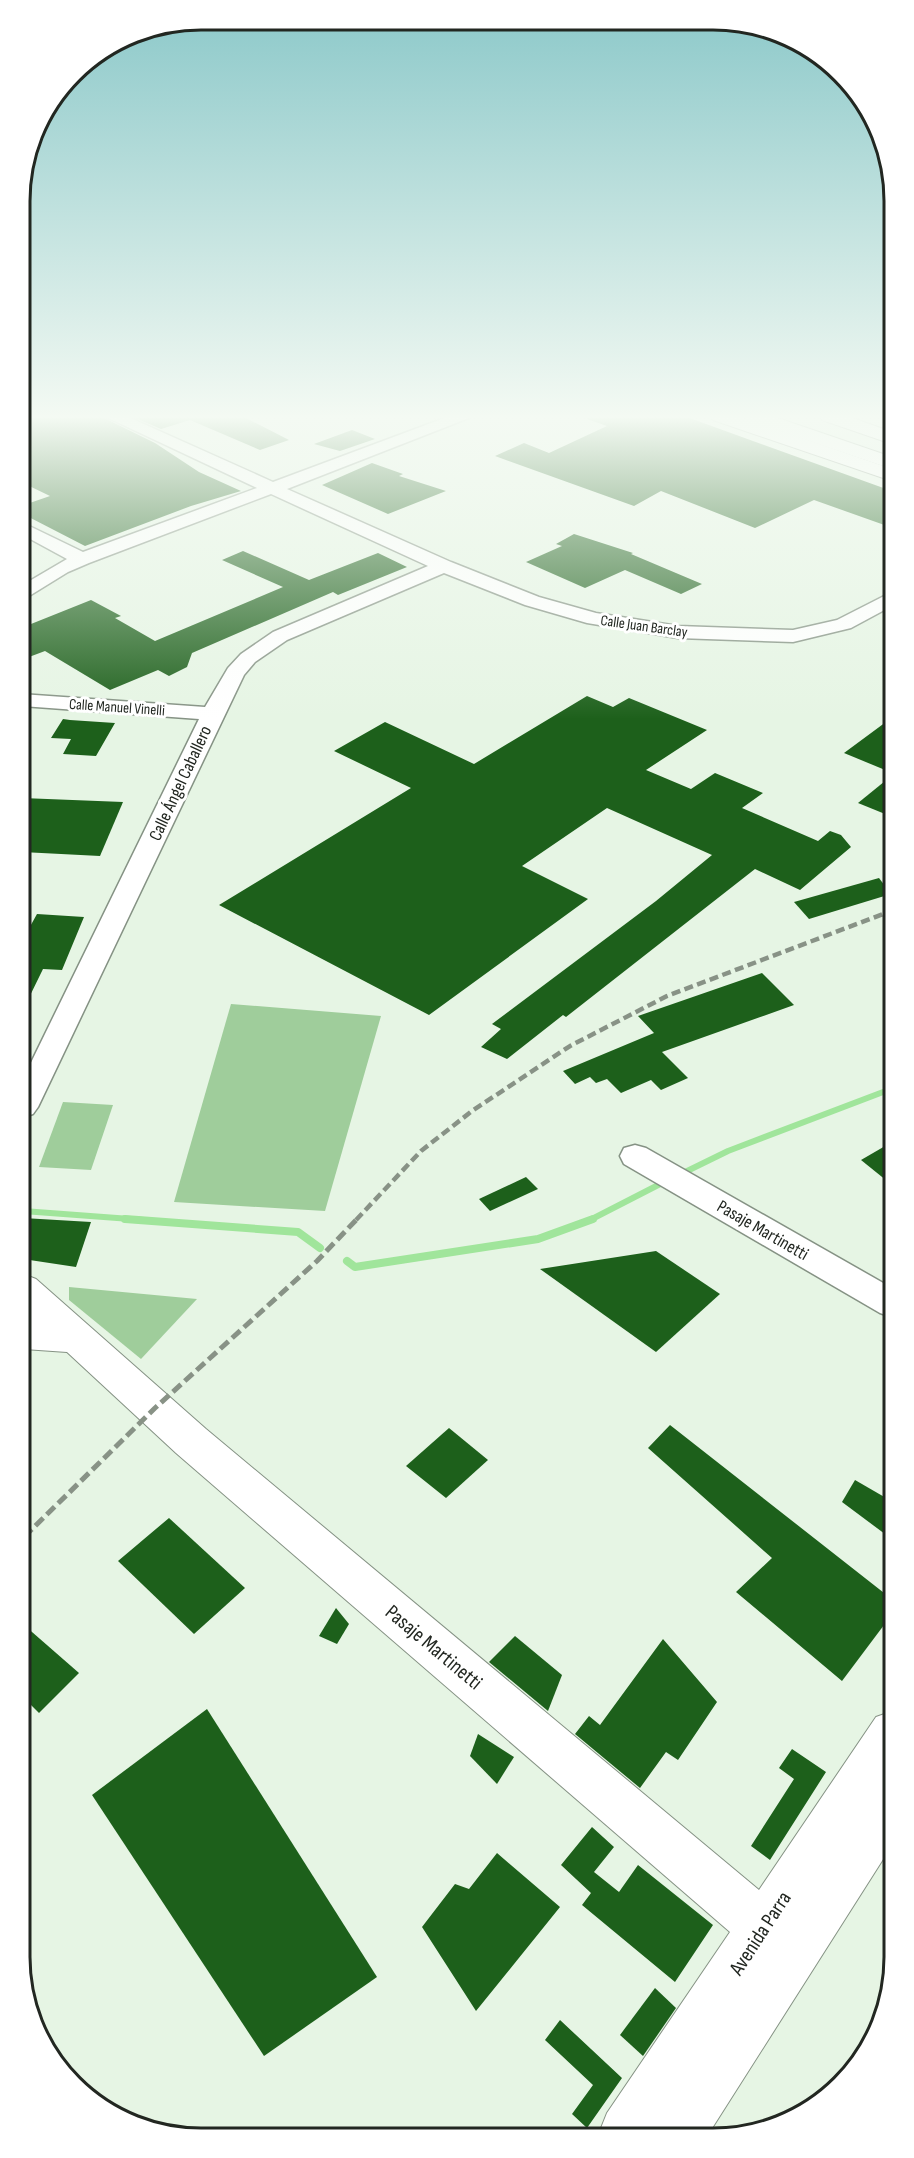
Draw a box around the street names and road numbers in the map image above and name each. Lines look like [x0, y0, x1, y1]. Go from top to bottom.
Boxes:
street label: Calle Juan Barclay [599, 611, 689, 642]
street label: Calle Manuel Vinelli [68, 695, 166, 720]
street label: Calle Ángel Caballero [145, 722, 216, 844]
street label: Pasaje Martinetti [713, 1196, 812, 1265]
street label: Pasaje Martinetti [380, 1600, 487, 1695]
street label: Avenida Parra [724, 1887, 797, 1981]

